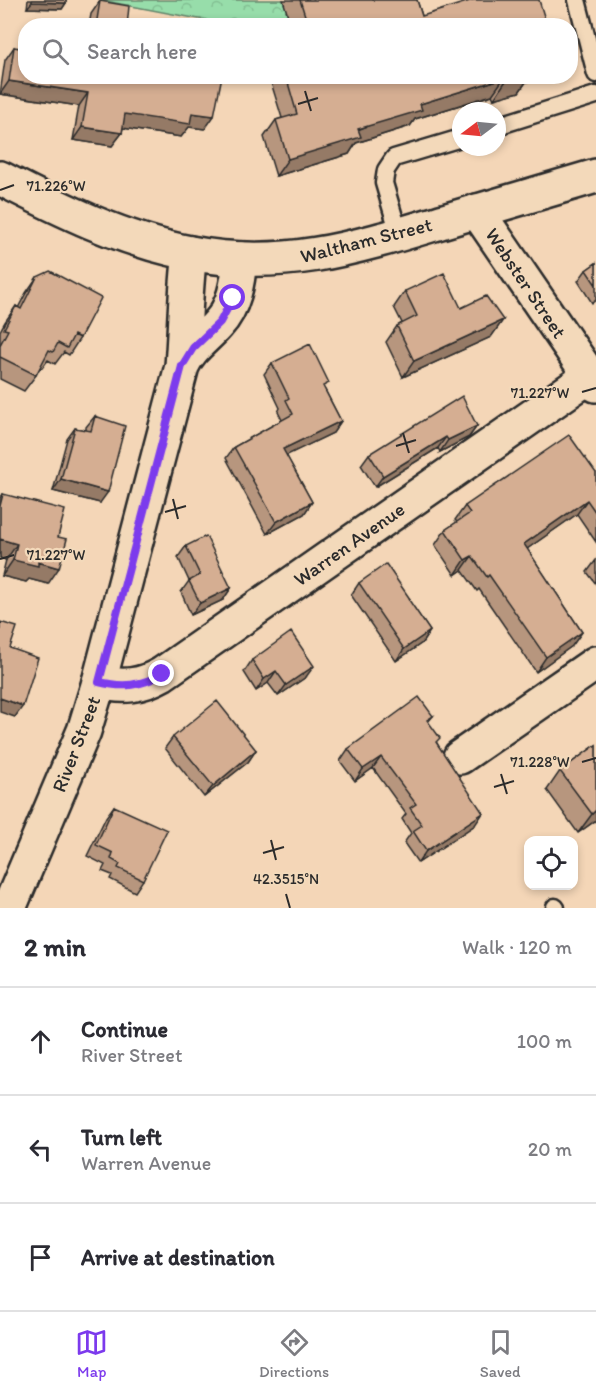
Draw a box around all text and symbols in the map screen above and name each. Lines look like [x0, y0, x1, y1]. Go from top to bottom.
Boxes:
search box [18, 18, 578, 84]
icon: search [39, 35, 72, 68]
text: Search here [87, 38, 197, 65]
north arrow [452, 102, 506, 156]
text: 71.226°W [26, 177, 86, 195]
street label: Waltham Street [298, 212, 434, 268]
street label: Webster Street [480, 223, 572, 343]
route start [219, 284, 245, 310]
text: 71.227°W [511, 384, 569, 402]
street label: Warren Avenue [289, 497, 409, 591]
text: 71.227°W [27, 546, 85, 564]
route end [148, 660, 174, 686]
street label: River Street [47, 692, 106, 796]
text: 71.228°W [510, 753, 570, 771]
map controls [524, 836, 578, 890]
button: locate [524, 836, 578, 890]
text: 42.3515°N [253, 870, 319, 888]
text: 2 min [24, 931, 86, 963]
text: Walk · 120 m [462, 935, 572, 959]
text: Continue [81, 1016, 168, 1043]
icon: ahead [24, 1025, 57, 1058]
text: 100 m [517, 1029, 572, 1053]
text: River Street [81, 1043, 182, 1067]
text: Turn left [81, 1124, 162, 1151]
icon: left [24, 1133, 57, 1166]
text: 20 m [528, 1137, 572, 1161]
text: Warren Avenue [81, 1151, 211, 1175]
icon: arrive [24, 1241, 57, 1274]
text: Arrive at destination [81, 1244, 275, 1271]
tab: Map [75, 1326, 108, 1381]
tab: Directions [259, 1326, 329, 1381]
tab: Saved [480, 1326, 521, 1381]

